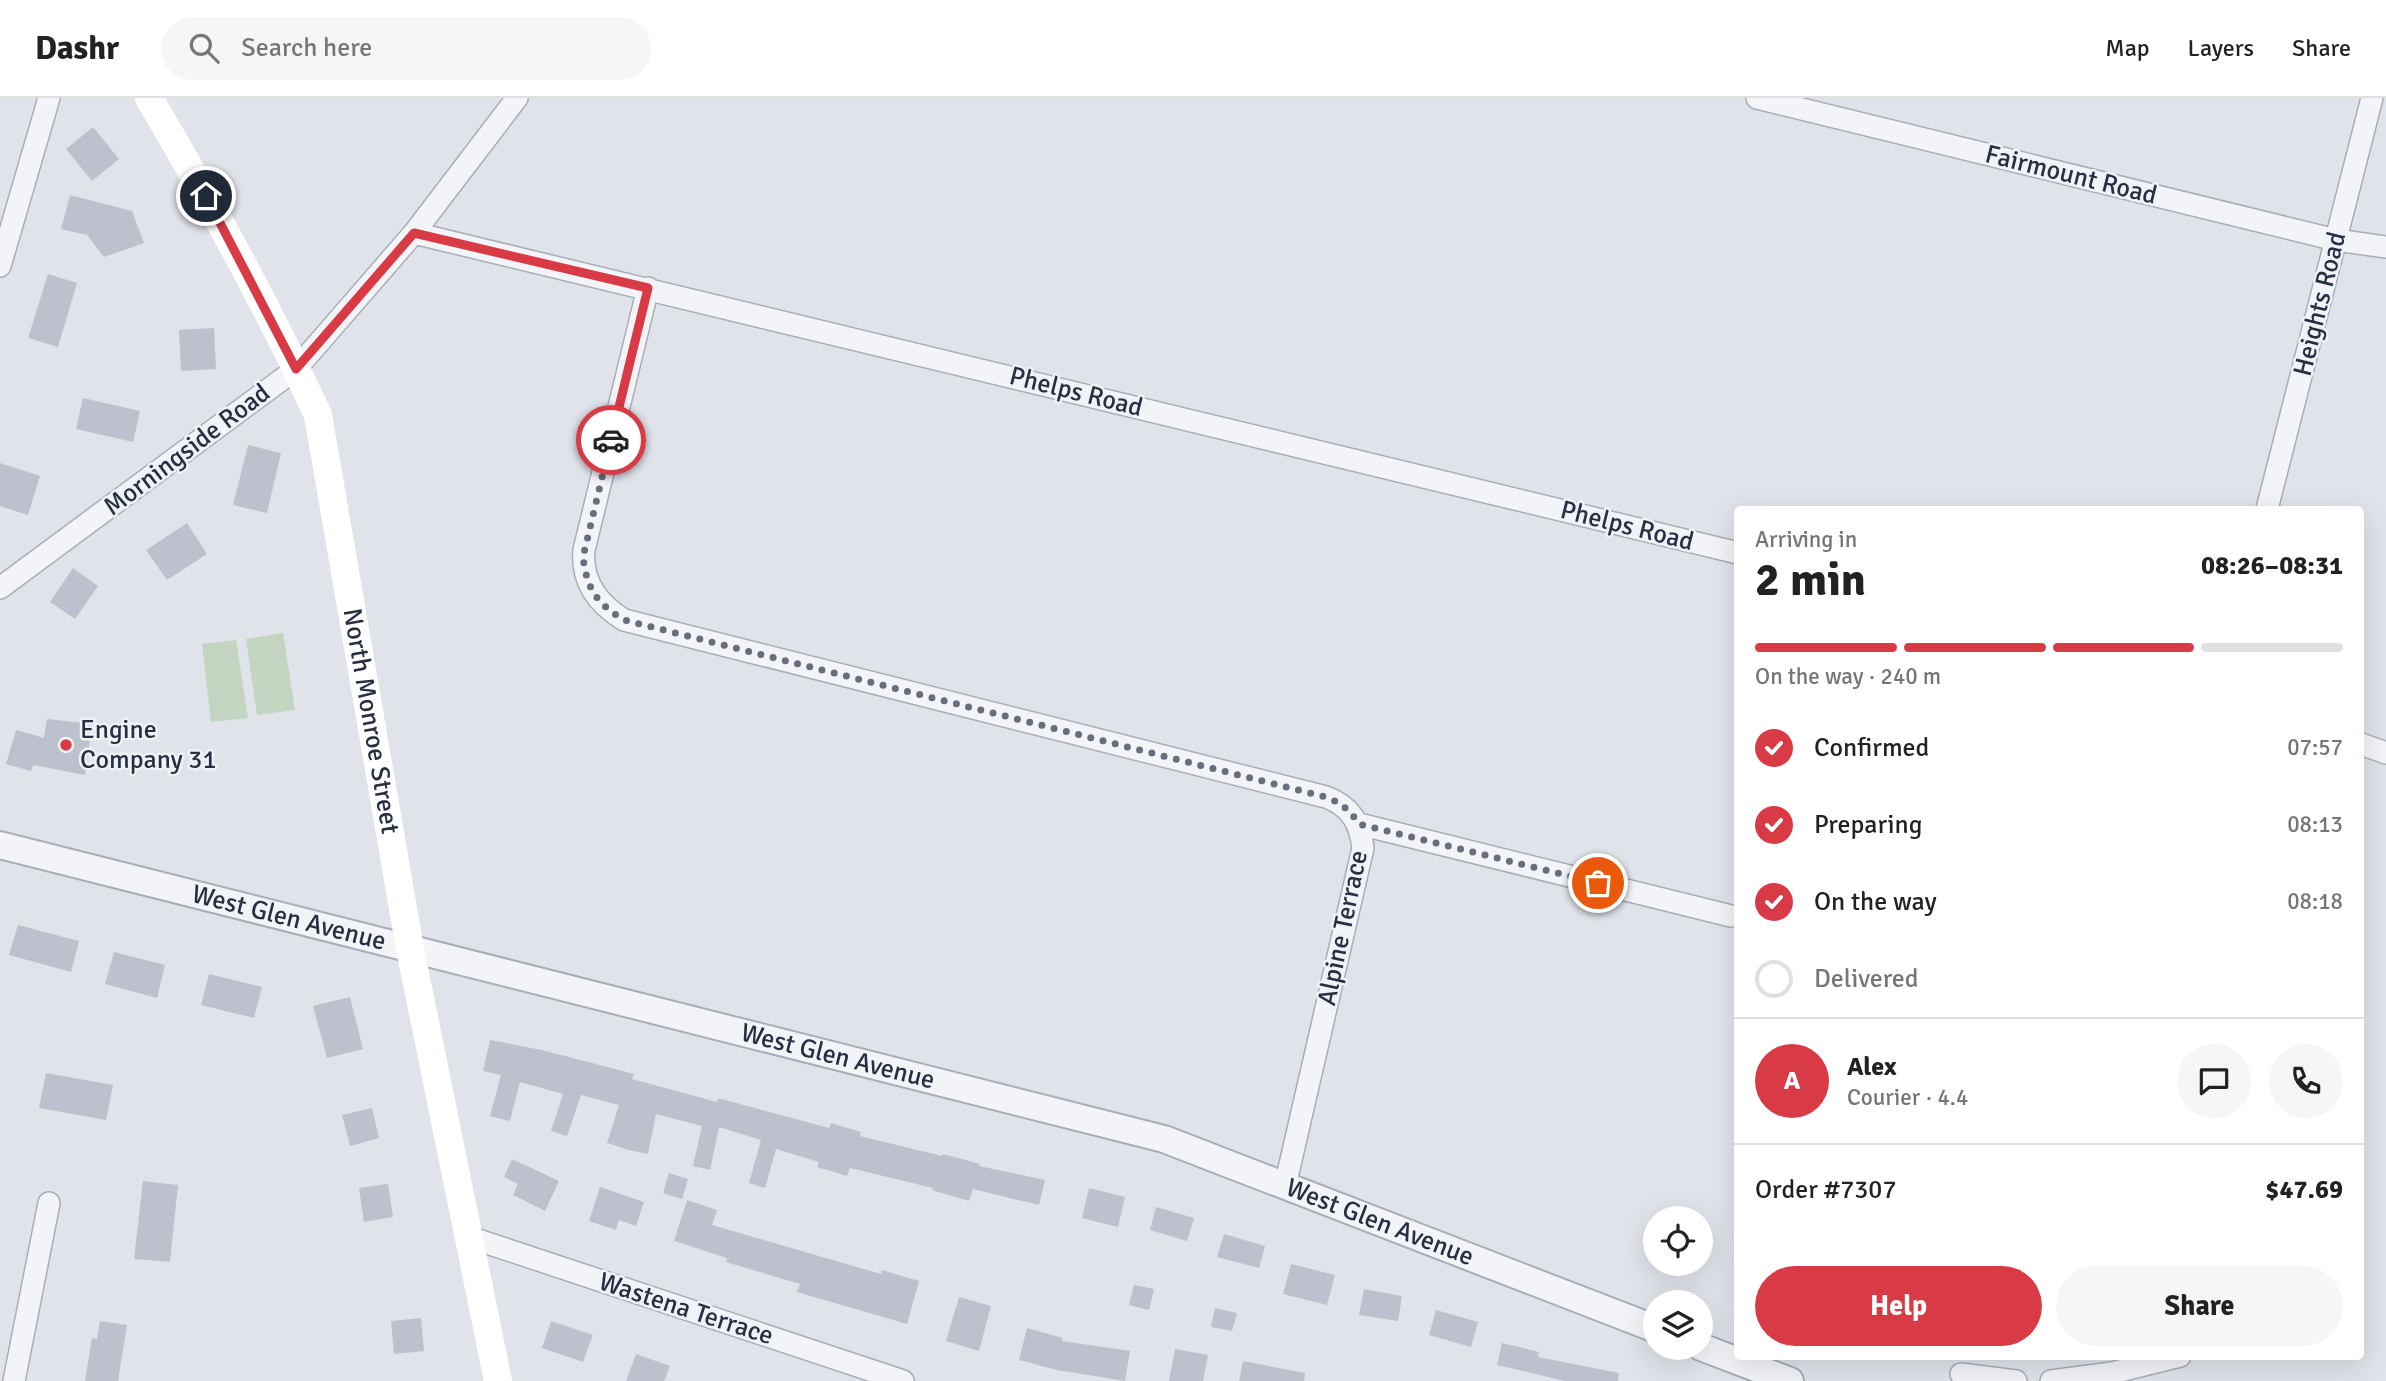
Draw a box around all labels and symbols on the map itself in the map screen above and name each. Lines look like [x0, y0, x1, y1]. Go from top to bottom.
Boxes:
street label: Fairmount Road [1982, 138, 2160, 212]
pin [176, 166, 236, 226]
street label: Heights Road [2287, 229, 2353, 379]
street label: Phelps Road [1006, 360, 1146, 424]
street label: Morningside Road [98, 377, 276, 523]
courier [576, 405, 646, 475]
street label: Phelps Road [1557, 494, 1697, 558]
street label: North Monroe Street [336, 606, 406, 836]
place label: Engine Company 31 [80, 714, 216, 776]
marker: Engine Company 31 [58, 737, 74, 753]
street label: Alpine Terrace [1311, 847, 1375, 1009]
pin [1568, 853, 1628, 913]
street label: West Glen Avenue [189, 878, 389, 958]
street label: West Glen Avenue [737, 1017, 938, 1096]
street label: West Glen Avenue [1281, 1172, 1478, 1273]
street label: Wastena Terrace [595, 1266, 777, 1352]

